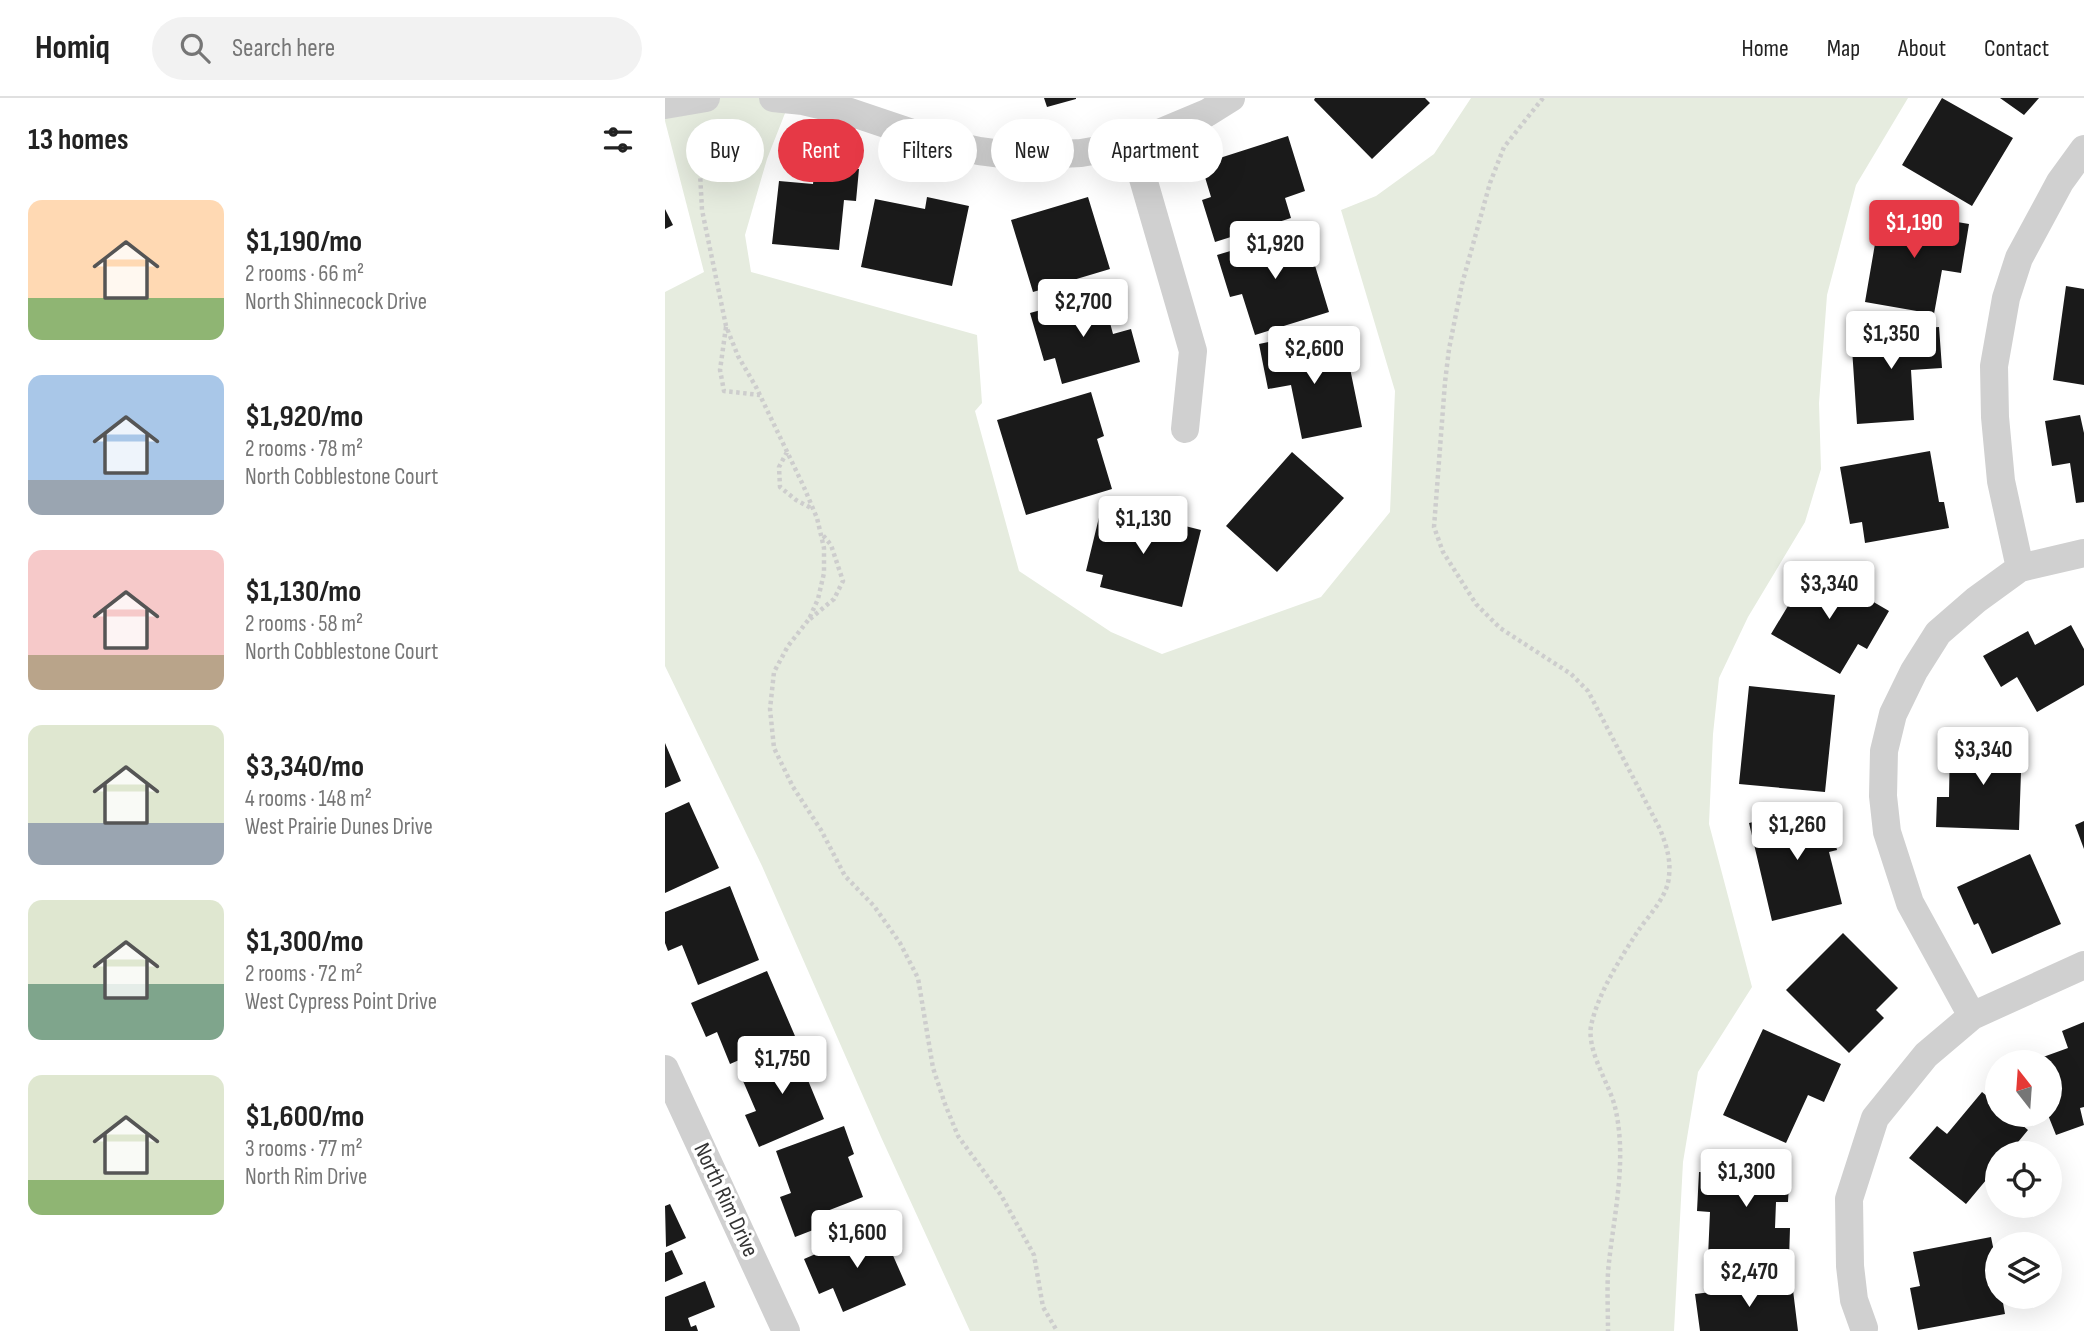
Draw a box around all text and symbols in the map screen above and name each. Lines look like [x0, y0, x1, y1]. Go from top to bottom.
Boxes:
search box [152, 17, 642, 80]
text: Homiq [35, 28, 110, 68]
icon: search [176, 29, 214, 67]
text: Search here [232, 33, 335, 64]
text: Home [1741, 34, 1789, 63]
text: Map [1827, 34, 1860, 63]
text: About [1898, 34, 1946, 63]
text: Contact [1984, 34, 2049, 63]
chip: Buy [686, 119, 764, 182]
chip: Rent [778, 119, 864, 182]
chip: Filters [878, 119, 977, 182]
chip: New [991, 119, 1074, 182]
chip: Apartment [1088, 119, 1223, 182]
icon: filters [599, 121, 637, 159]
text: 13 homes [28, 122, 129, 158]
pin: $1,190 [1857, 200, 1971, 260]
text: $1,190 [1885, 209, 1943, 237]
pin: $1,920 [1218, 222, 1332, 281]
text: $1,190/mo [245, 224, 362, 260]
icon: home [84, 228, 168, 312]
text: $1,920 [1246, 230, 1304, 258]
text: 2 rooms · 66 m² [245, 260, 364, 288]
pin: $2,700 [1026, 280, 1140, 339]
text: North Shinnecock Drive [245, 288, 427, 316]
text: $2,700 [1054, 288, 1112, 316]
pin: $1,350 [1834, 312, 1948, 371]
text: $1,350 [1862, 320, 1920, 348]
pin: $2,600 [1257, 327, 1371, 386]
text: $2,600 [1284, 335, 1344, 363]
text: $1,920/mo [245, 399, 363, 435]
icon: home [84, 403, 168, 487]
text: 2 rooms · 78 m² [245, 435, 363, 463]
text: North Cobblestone Court [245, 463, 438, 491]
pin: $1,130 [1086, 496, 1200, 556]
text: $1,130 [1115, 505, 1172, 533]
pin: $3,340 [1772, 561, 1886, 621]
text: $3,340 [1799, 570, 1859, 598]
text: $1,130/mo [245, 574, 361, 610]
icon: home [84, 578, 168, 662]
text: 2 rooms · 58 m² [245, 610, 363, 638]
text: North Cobblestone Court [245, 638, 438, 666]
pin: $3,340 [1926, 728, 2040, 787]
text: $3,340 [1953, 736, 2013, 764]
text: $3,340/mo [245, 749, 364, 785]
icon: home [84, 753, 168, 837]
text: 4 rooms · 148 m² [245, 785, 372, 813]
pin: $1,260 [1740, 802, 1854, 862]
text: $1,260 [1768, 811, 1826, 839]
text: West Prairie Dunes Drive [245, 813, 433, 841]
text: $1,300/mo [245, 924, 364, 960]
icon: home [84, 928, 168, 1012]
text: 2 rooms · 72 m² [245, 960, 363, 988]
text: West Cypress Point Drive [245, 988, 437, 1016]
pin: $1,750 [725, 1037, 839, 1096]
text: $1,750 [754, 1045, 810, 1073]
north arrow [1985, 1050, 2061, 1127]
map controls [1985, 1050, 2062, 1309]
text: $1,600/mo [245, 1099, 364, 1135]
icon: home [84, 1103, 168, 1187]
text: 3 rooms · 77 m² [245, 1135, 363, 1163]
street label: North Rim Drive [687, 1139, 765, 1261]
button: locate [1985, 1141, 2062, 1218]
pin: $1,300 [1689, 1150, 1803, 1209]
text: $1,300 [1717, 1158, 1775, 1186]
text: North Rim Drive [245, 1163, 367, 1191]
pin: $1,600 [800, 1210, 914, 1270]
text: $1,600 [827, 1219, 887, 1247]
button: layers [1985, 1232, 2062, 1309]
pin: $2,470 [1692, 1250, 1806, 1309]
text: $2,470 [1720, 1258, 1778, 1286]

